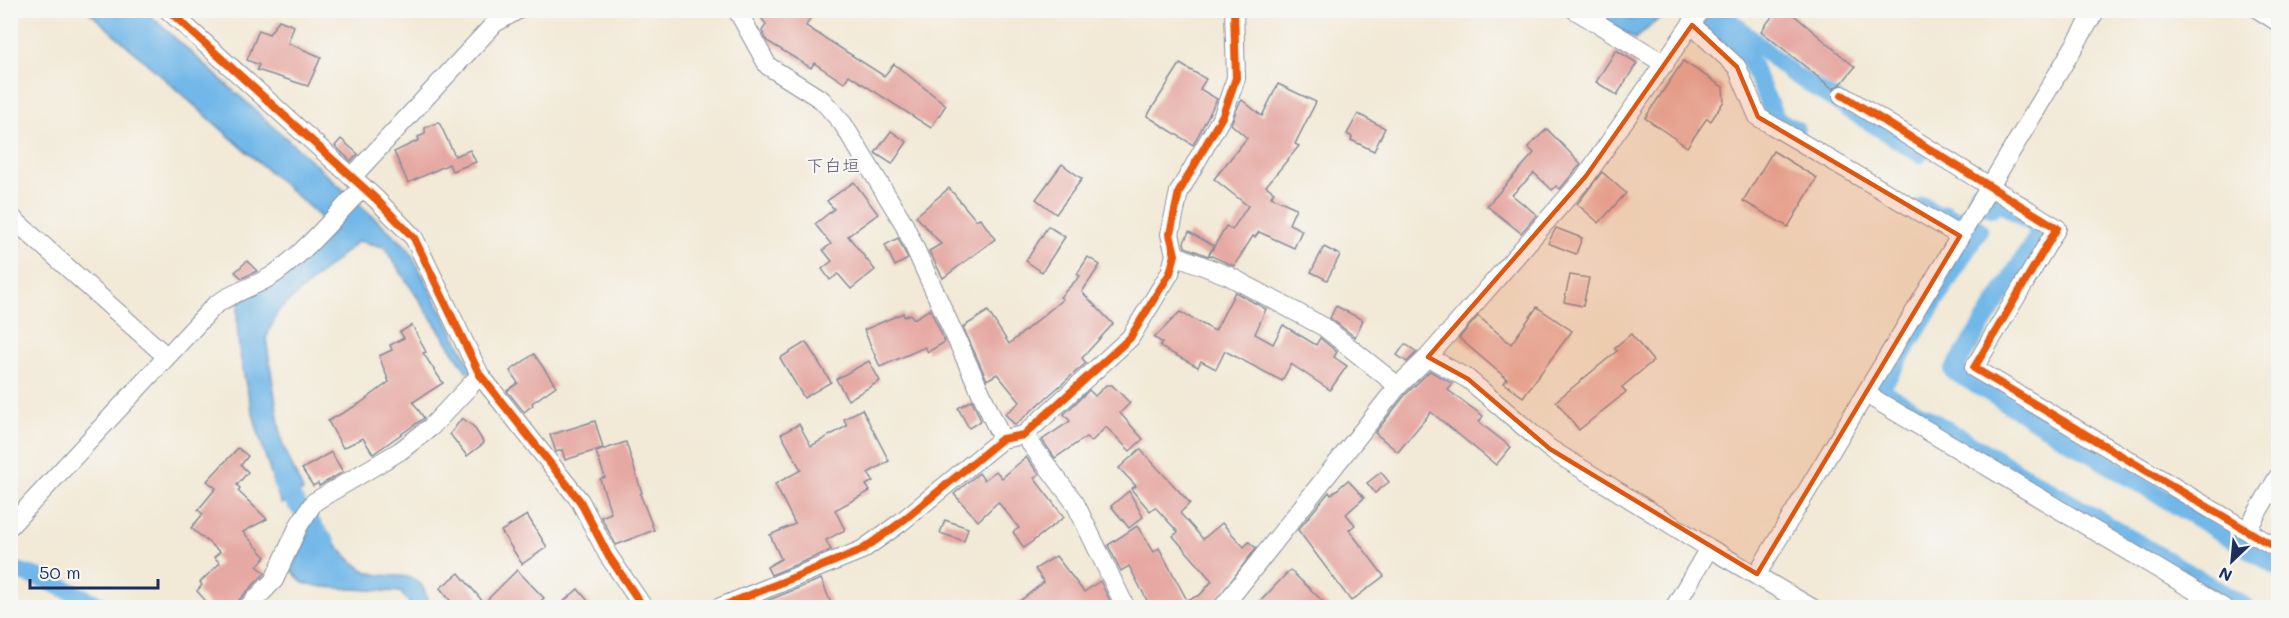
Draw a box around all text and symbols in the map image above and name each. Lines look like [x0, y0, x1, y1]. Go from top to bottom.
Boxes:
district label: 下白垣 [806, 153, 860, 177]
north arrow [2202, 531, 2262, 591]
scale bar [30, 552, 158, 590]
text: 50 m [39, 560, 81, 584]
text: N [2215, 563, 2235, 587]

